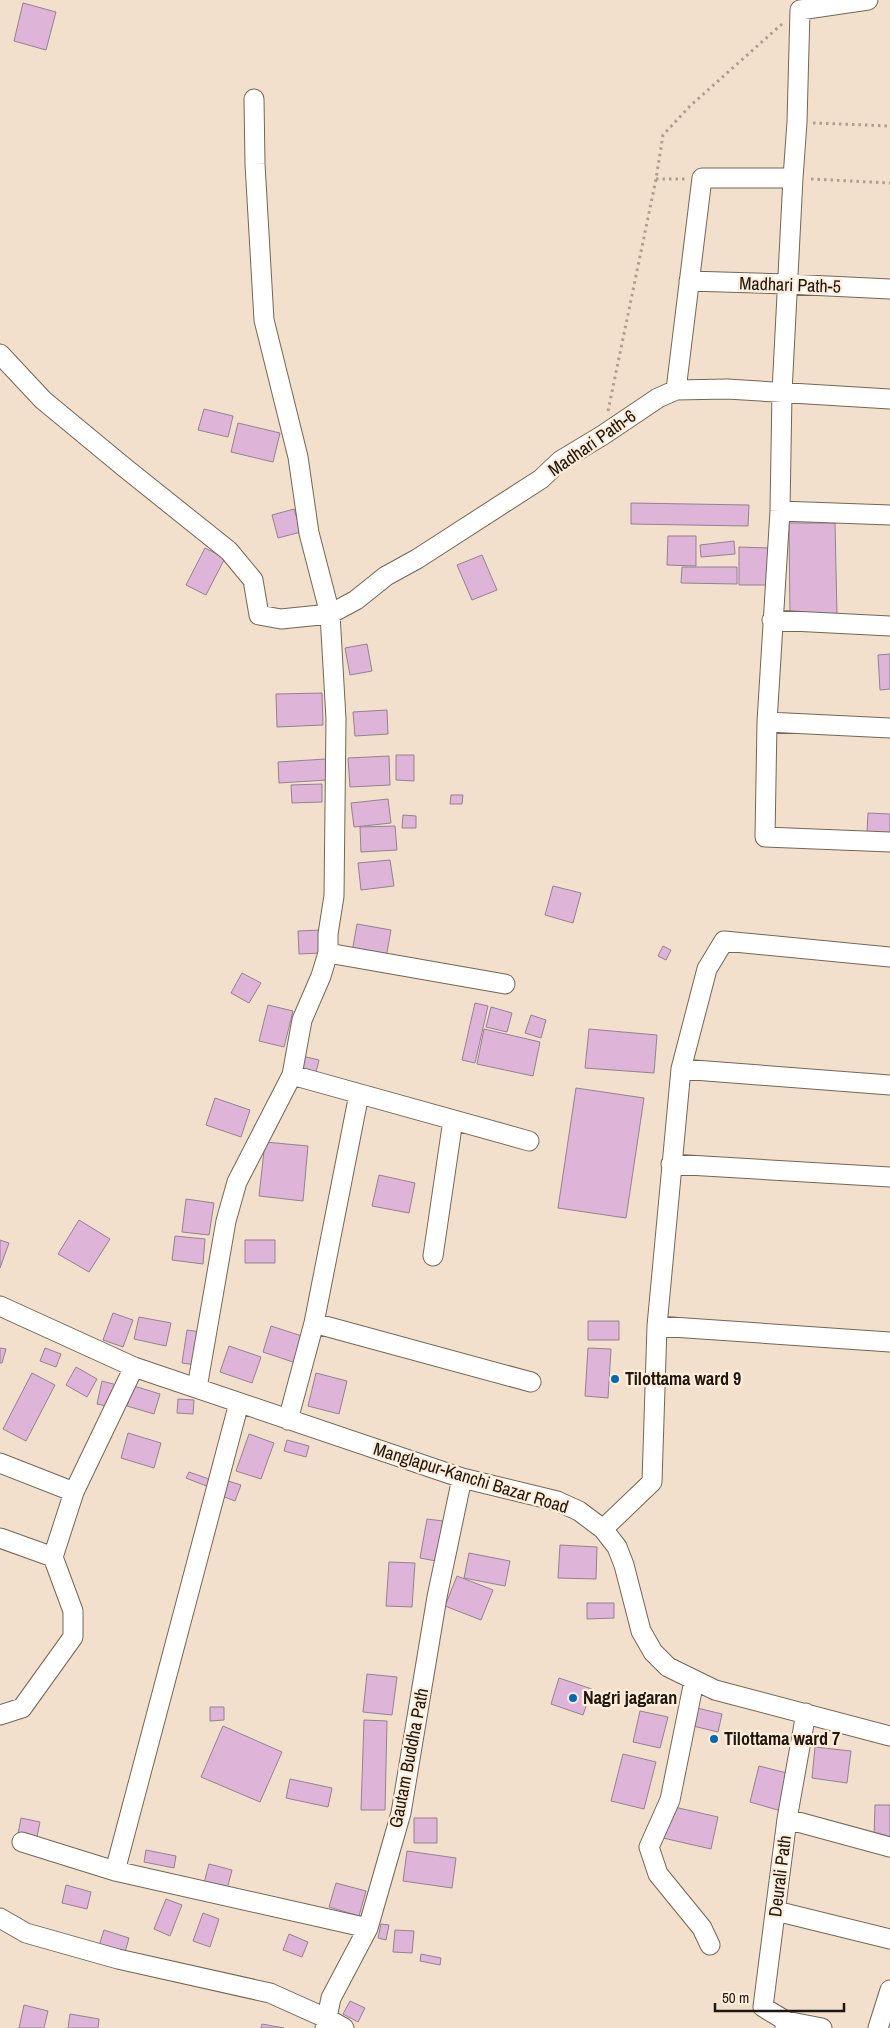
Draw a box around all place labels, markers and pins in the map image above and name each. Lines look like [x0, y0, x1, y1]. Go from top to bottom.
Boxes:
place label: Tilottama ward 9 [625, 1366, 741, 1391]
marker: Tilottama ward 9 [609, 1373, 621, 1385]
place label: Nagri jagaran [583, 1685, 677, 1710]
marker: Nagri jagaran [567, 1692, 579, 1704]
place label: Tilottama ward 7 [724, 1726, 840, 1751]
marker: Tilottama ward 7 [708, 1733, 720, 1745]

